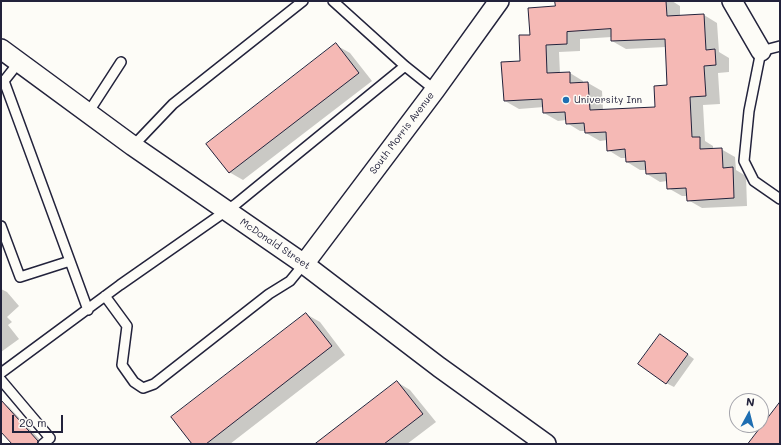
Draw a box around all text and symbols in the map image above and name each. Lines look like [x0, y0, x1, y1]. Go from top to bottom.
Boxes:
street label: South Morris Avenue [367, 89, 437, 177]
place label: University Inn [574, 94, 642, 106]
marker: University Inn [561, 95, 571, 105]
street label: McDonald Street [238, 216, 312, 272]
north arrow [729, 393, 769, 433]
text: N [745, 394, 755, 410]
scale bar [14, 407, 65, 433]
text: 20 m [19, 414, 47, 430]

